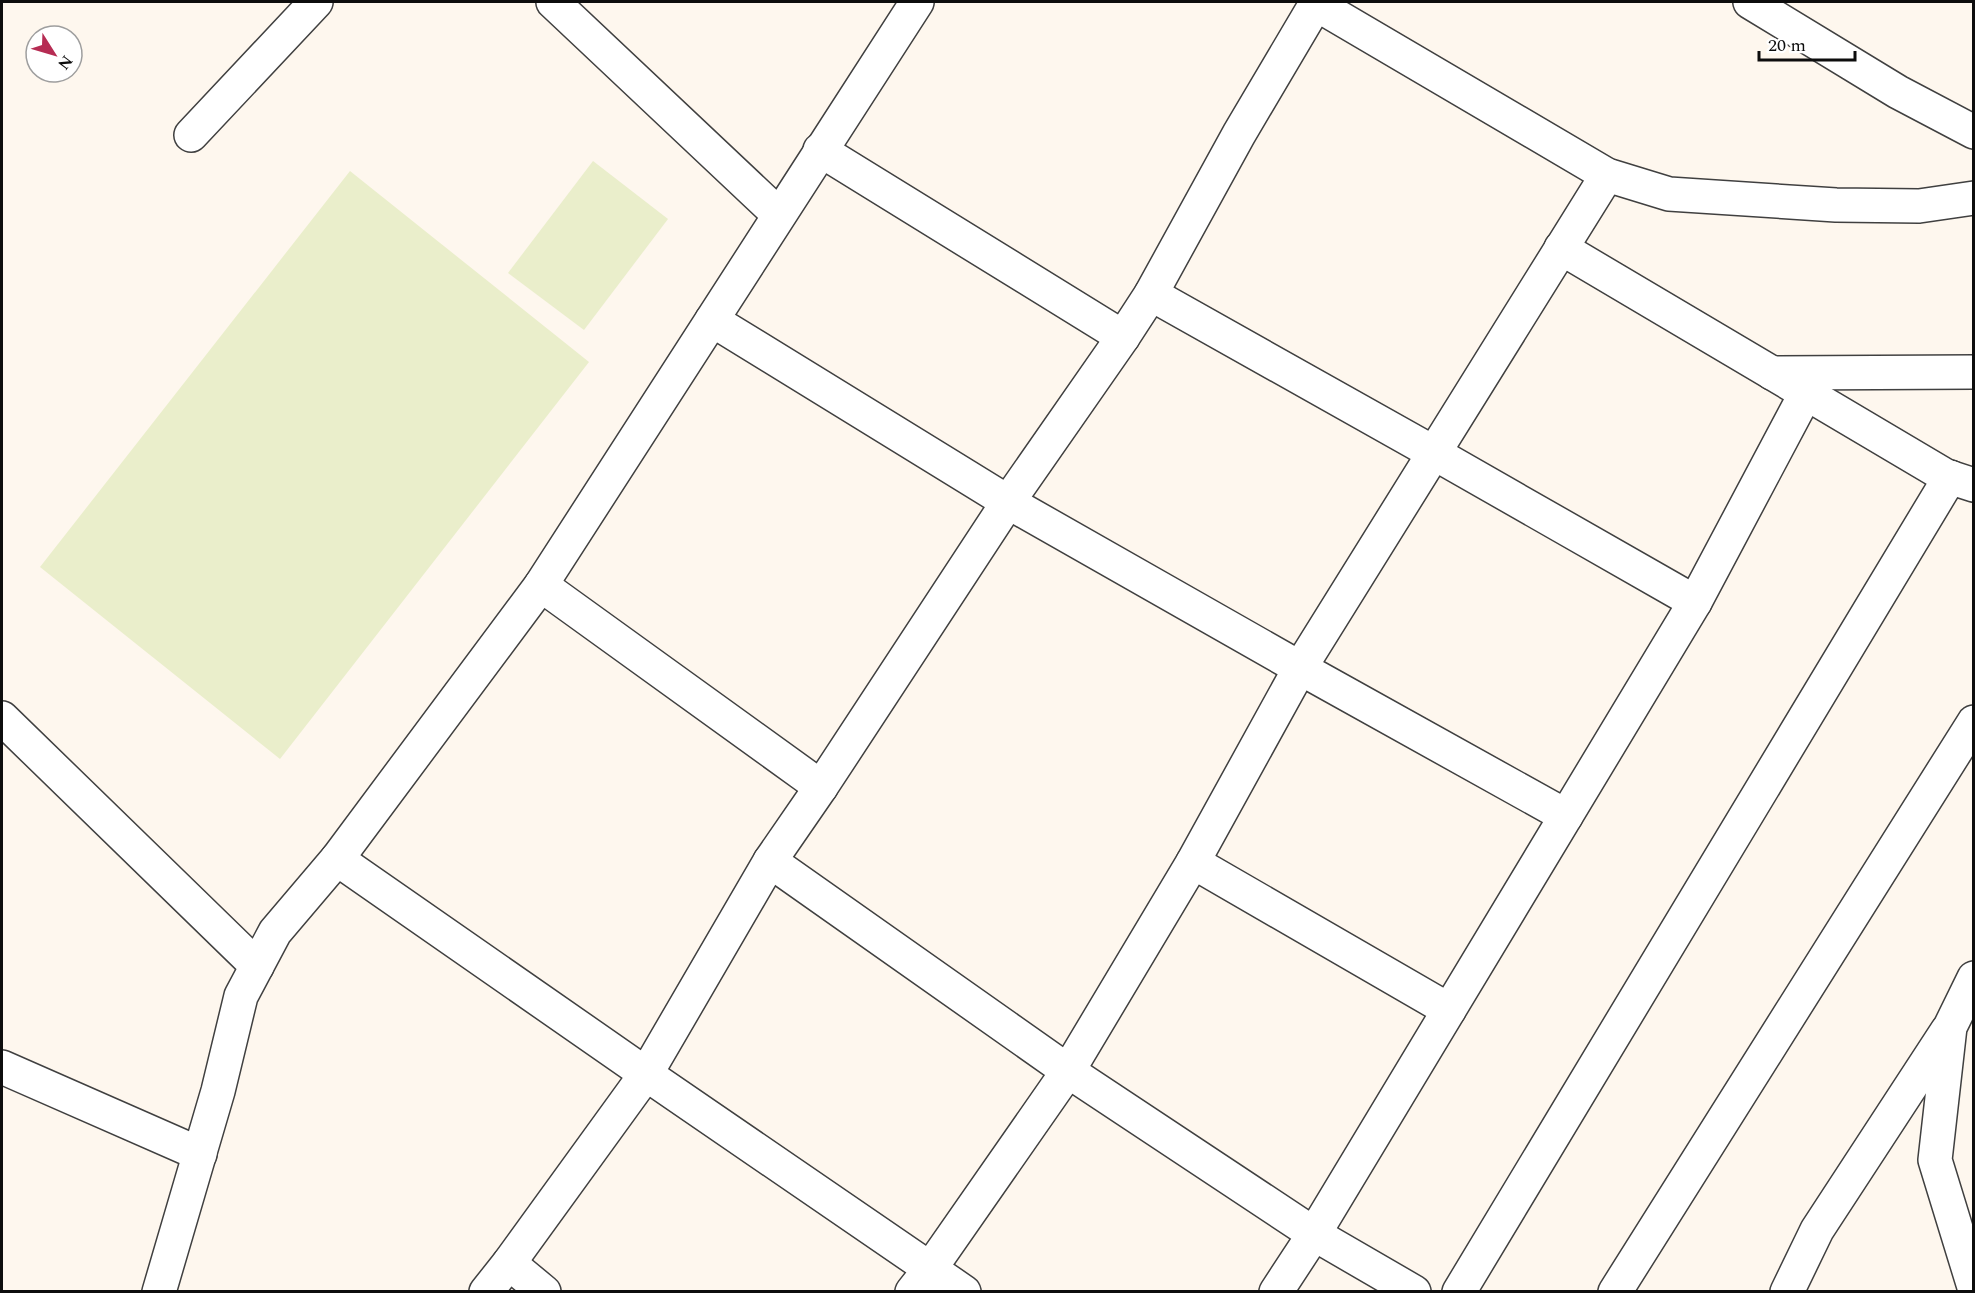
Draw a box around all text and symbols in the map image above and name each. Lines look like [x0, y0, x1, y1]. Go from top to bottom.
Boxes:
north arrow [24, 24, 84, 84]
scale bar [1759, 24, 1855, 62]
text: 20 m [1768, 32, 1806, 59]
text: N [52, 50, 79, 75]

